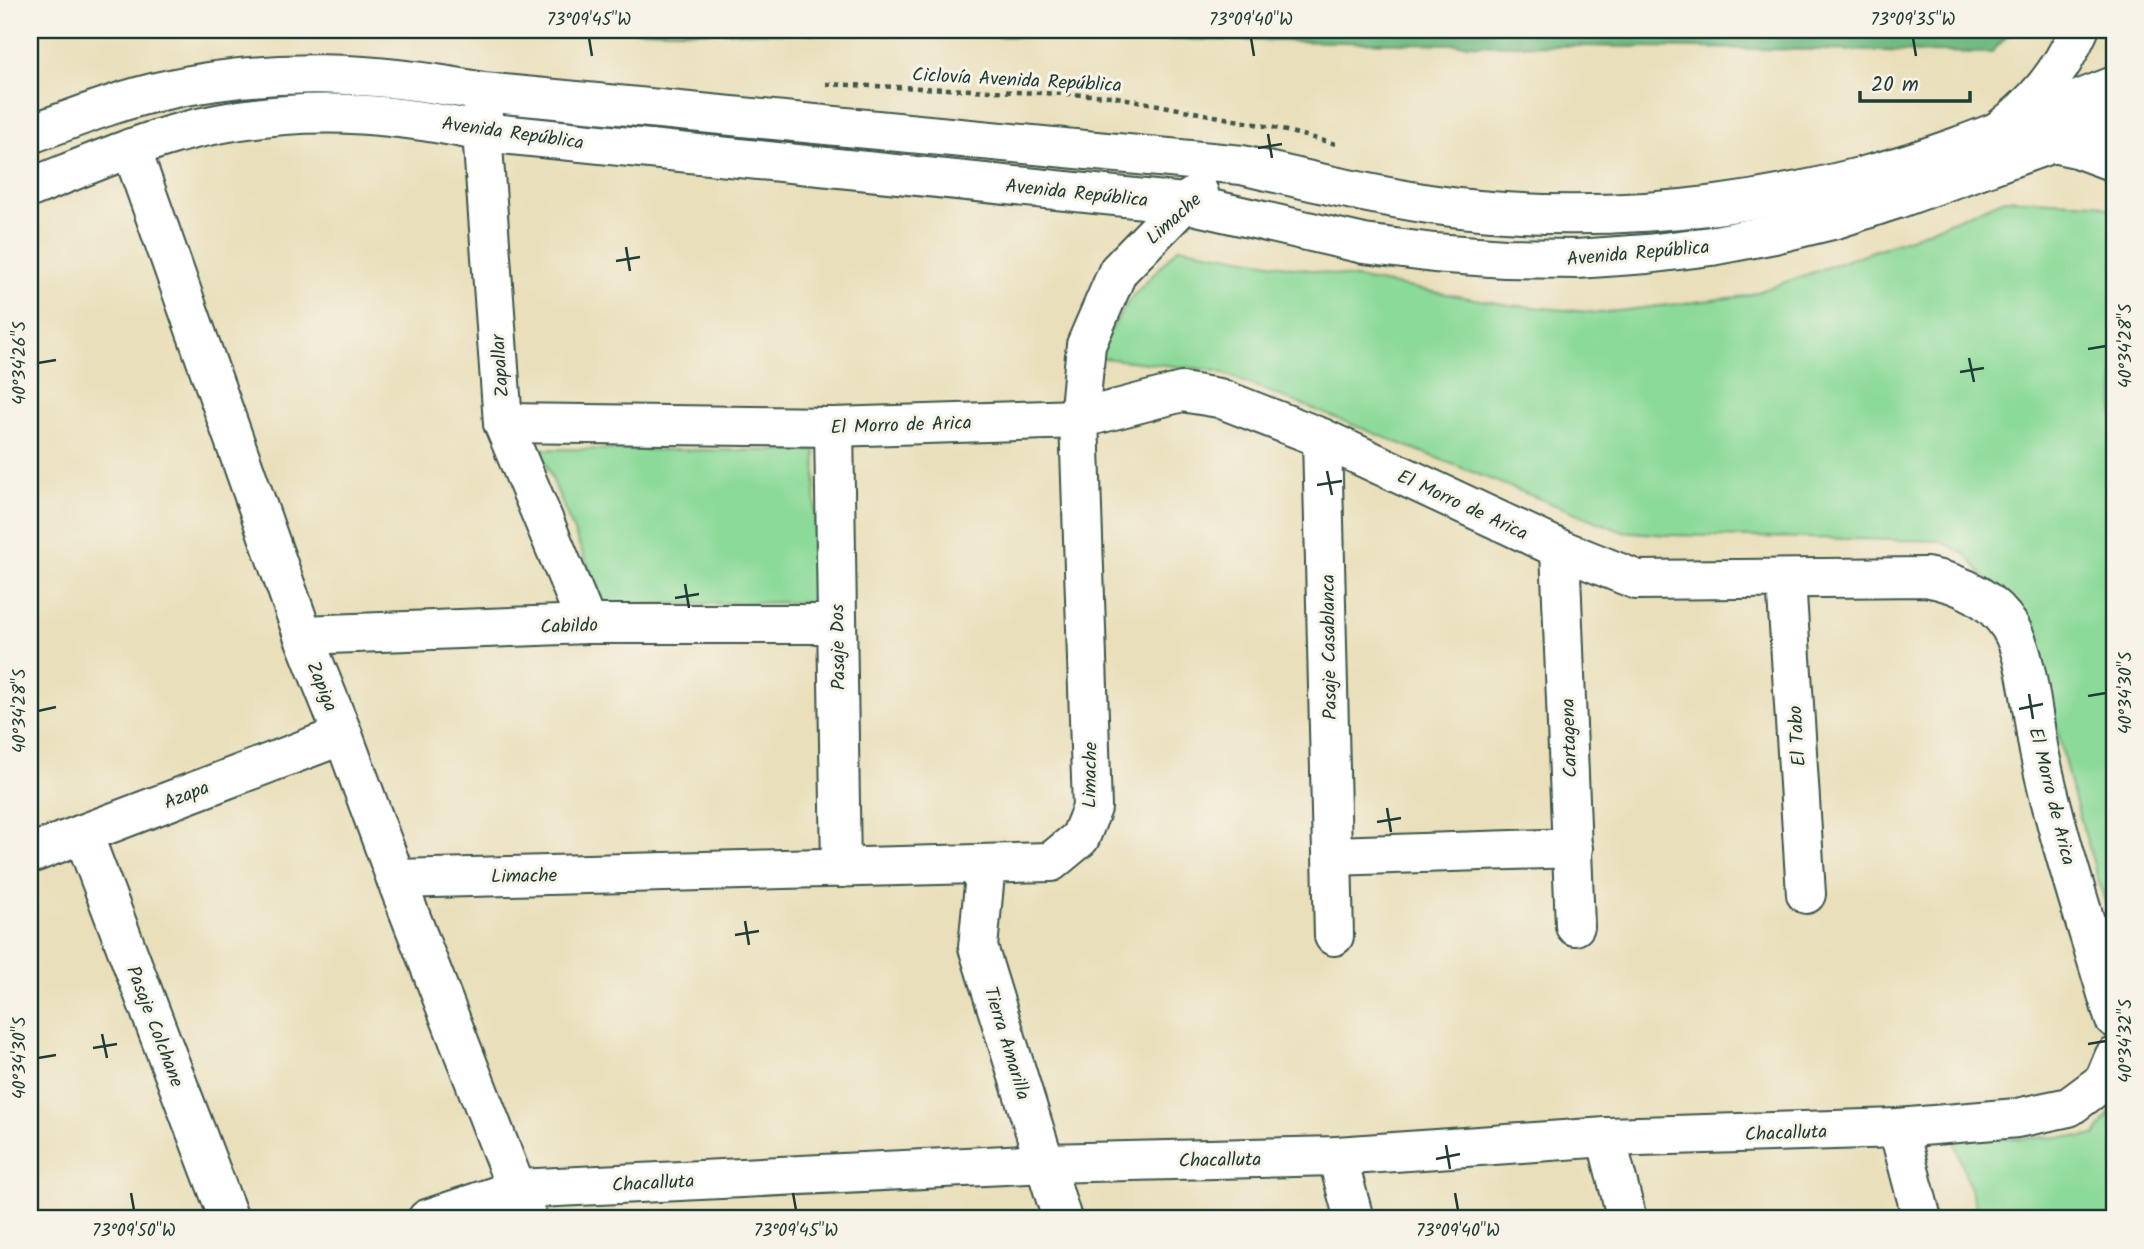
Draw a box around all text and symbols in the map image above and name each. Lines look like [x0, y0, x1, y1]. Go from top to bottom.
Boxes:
text: 73°09'45"W [547, 6, 631, 35]
text: 73°09'40"W [1209, 6, 1293, 35]
text: 73°09'35"W [1870, 6, 1956, 35]
scale bar [1860, 60, 1971, 104]
street label: Ciclovía Avenida República [911, 61, 1122, 101]
text: 20 m [1871, 69, 1919, 102]
street label: Avenida República [440, 109, 586, 159]
street label: Avenida República [1004, 172, 1150, 216]
street label: Limache [1140, 186, 1209, 253]
street label: Avenida República [1566, 233, 1711, 275]
text: 40°34'28"S [2112, 303, 2141, 388]
text: 40°34'26"S [6, 321, 35, 405]
street label: Zapallar [484, 332, 518, 398]
street label: El Morro de Arica [830, 409, 972, 443]
street label: El Morro de Arica [1392, 462, 1532, 549]
street label: Pasaje Casablanca [1314, 574, 1346, 720]
street label: Pasaje Dos [823, 604, 855, 690]
street label: Cabildo [540, 611, 598, 643]
text: 40°34'30"S [2112, 651, 2141, 734]
street label: Zapiga [297, 657, 345, 717]
text: 40°34'28"S [6, 668, 35, 753]
street label: Cartagena [1554, 698, 1586, 778]
street label: El Tabo [1781, 704, 1815, 767]
street label: El Morro de Arica [2019, 724, 2083, 869]
street label: Limache [1075, 741, 1107, 808]
street label: Azapa [159, 773, 214, 818]
street label: Limache [491, 861, 558, 893]
street label: Pasaje Colchane [117, 962, 191, 1092]
street label: Tierra Amarilla [975, 983, 1038, 1104]
text: 40°34'32"S [2112, 999, 2141, 1083]
text: 40°34'30"S [6, 1016, 35, 1099]
street label: Chacalluta [1744, 1118, 1828, 1150]
street label: Chacalluta [1178, 1145, 1262, 1177]
street label: Chacalluta [611, 1167, 695, 1201]
text: 73°09'50"W [92, 1217, 176, 1246]
text: 73°09'45"W [754, 1217, 838, 1246]
text: 73°09'40"W [1416, 1217, 1500, 1246]

